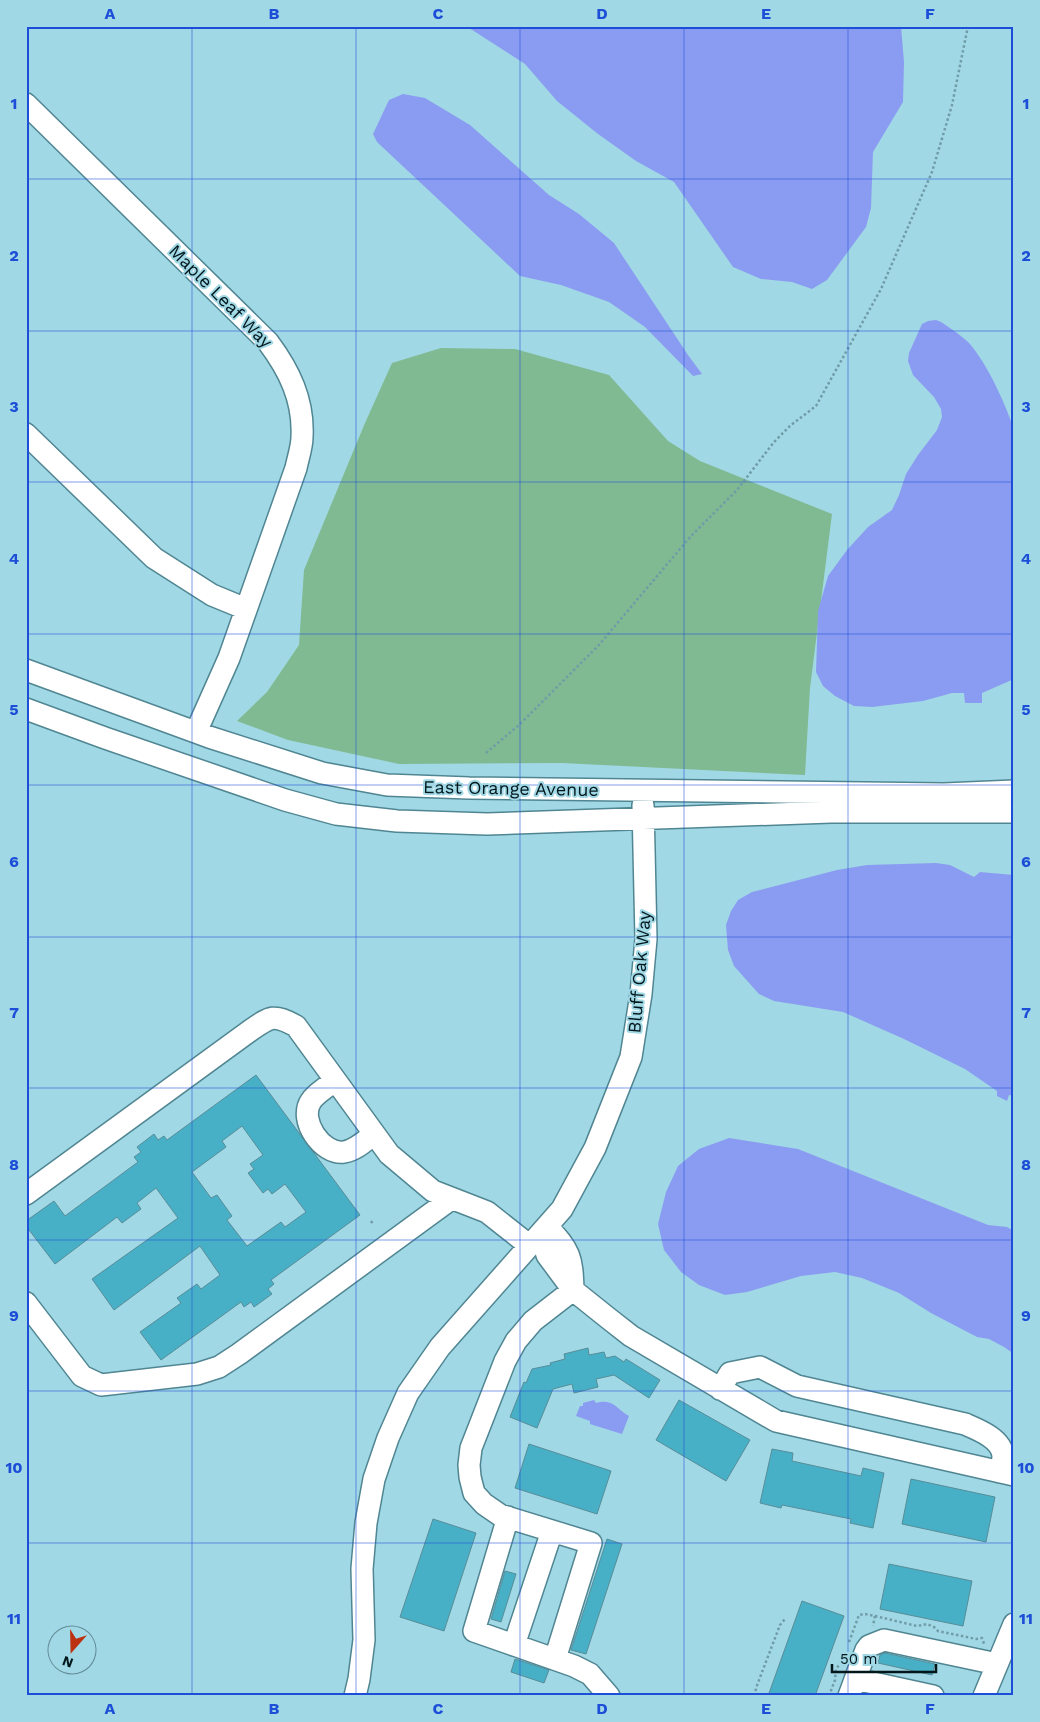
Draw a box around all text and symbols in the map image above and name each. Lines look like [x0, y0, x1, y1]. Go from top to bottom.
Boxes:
text: A [105, 4, 116, 23]
text: B [269, 4, 280, 23]
text: C [433, 4, 444, 23]
text: D [596, 4, 608, 23]
text: E [761, 4, 771, 23]
text: F [925, 4, 935, 23]
text: 1 [11, 94, 17, 113]
text: 1 [1023, 94, 1029, 113]
street label: Maple Leaf Way [165, 240, 277, 352]
text: 2 [9, 246, 19, 265]
text: 2 [1021, 246, 1031, 265]
text: 3 [9, 397, 19, 416]
text: 3 [1021, 397, 1031, 416]
text: 4 [9, 549, 19, 568]
text: 4 [1021, 549, 1031, 568]
text: 5 [9, 700, 19, 719]
text: 5 [1021, 700, 1031, 719]
street label: East Orange Avenue [423, 776, 599, 800]
text: 6 [9, 852, 19, 871]
text: 6 [1021, 852, 1031, 871]
street label: Bluff Oak Way [623, 909, 655, 1034]
text: 7 [9, 1003, 19, 1022]
text: 7 [1021, 1003, 1031, 1022]
text: 8 [9, 1155, 19, 1174]
text: 8 [1021, 1155, 1031, 1174]
text: 9 [9, 1306, 19, 1325]
text: 9 [1021, 1306, 1031, 1325]
text: 10 [5, 1458, 23, 1477]
text: 10 [1017, 1458, 1035, 1477]
text: 11 [7, 1609, 21, 1628]
text: 11 [1019, 1609, 1033, 1628]
north arrow [48, 1624, 98, 1674]
scale bar [832, 1642, 936, 1674]
text: 50 m [840, 1650, 877, 1668]
text: N [60, 1653, 75, 1672]
text: A [105, 1699, 116, 1718]
text: B [269, 1699, 280, 1718]
text: C [433, 1699, 444, 1718]
text: D [596, 1699, 608, 1718]
text: E [761, 1699, 771, 1718]
text: F [925, 1699, 935, 1718]

